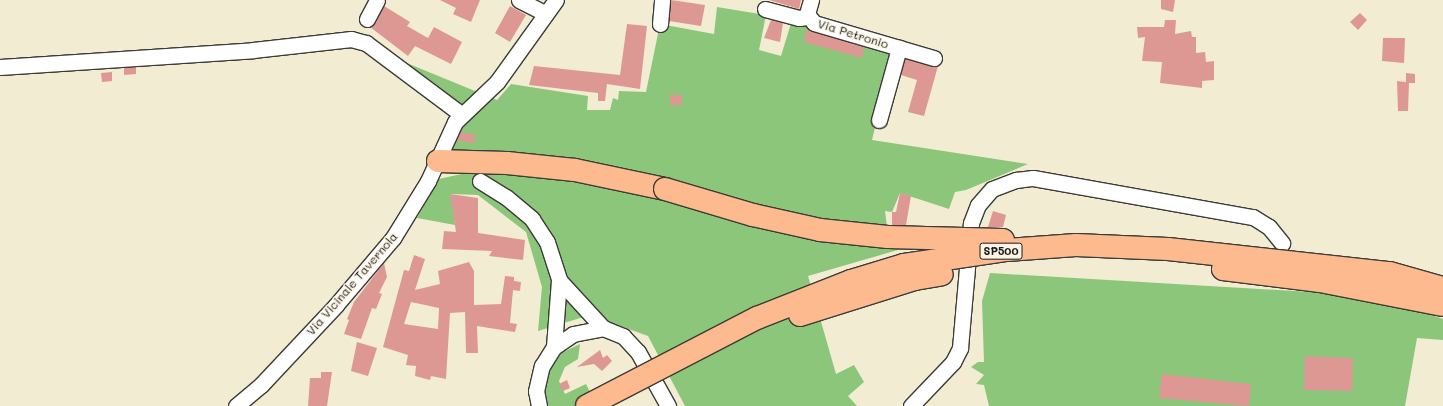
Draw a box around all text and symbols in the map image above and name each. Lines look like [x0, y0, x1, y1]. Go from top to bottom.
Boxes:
street label: Via Petronio [816, 16, 890, 52]
street label: Via Vicinale Tavernola [303, 230, 401, 338]
road number: SP500 [979, 242, 1023, 260]

